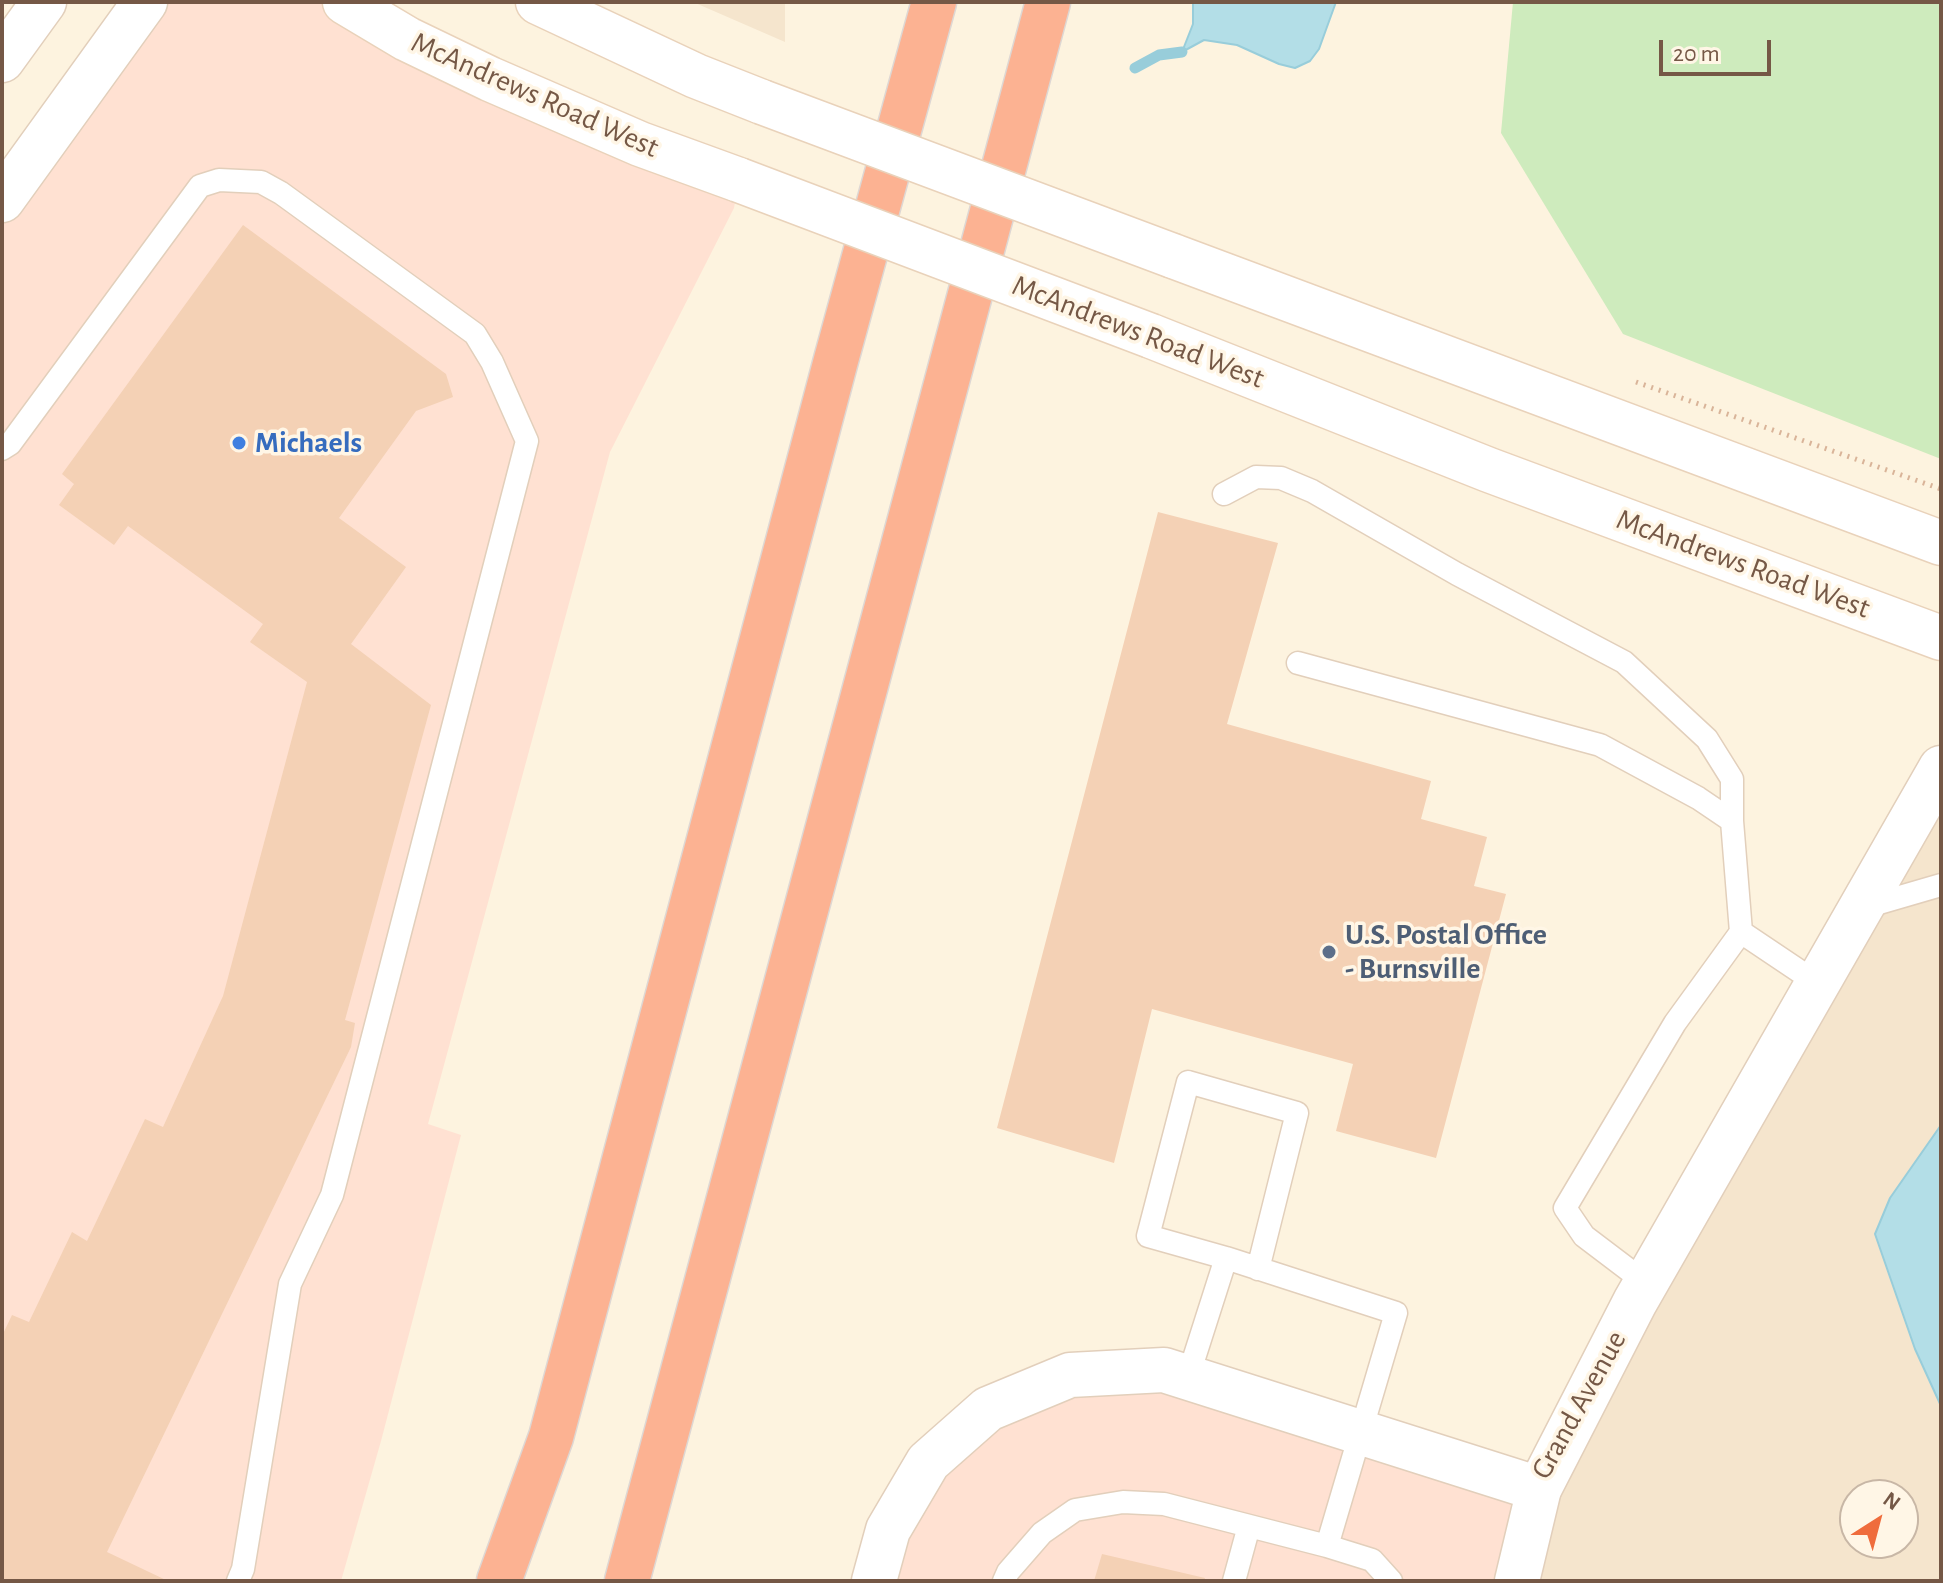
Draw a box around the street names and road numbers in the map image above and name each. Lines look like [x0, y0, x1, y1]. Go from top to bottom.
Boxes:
street label: McAndrews Road West [406, 24, 664, 166]
street label: McAndrews Road West [1007, 267, 1269, 397]
street label: McAndrews Road West [1611, 501, 1875, 627]
street label: Grand Avenue [1524, 1325, 1634, 1485]

